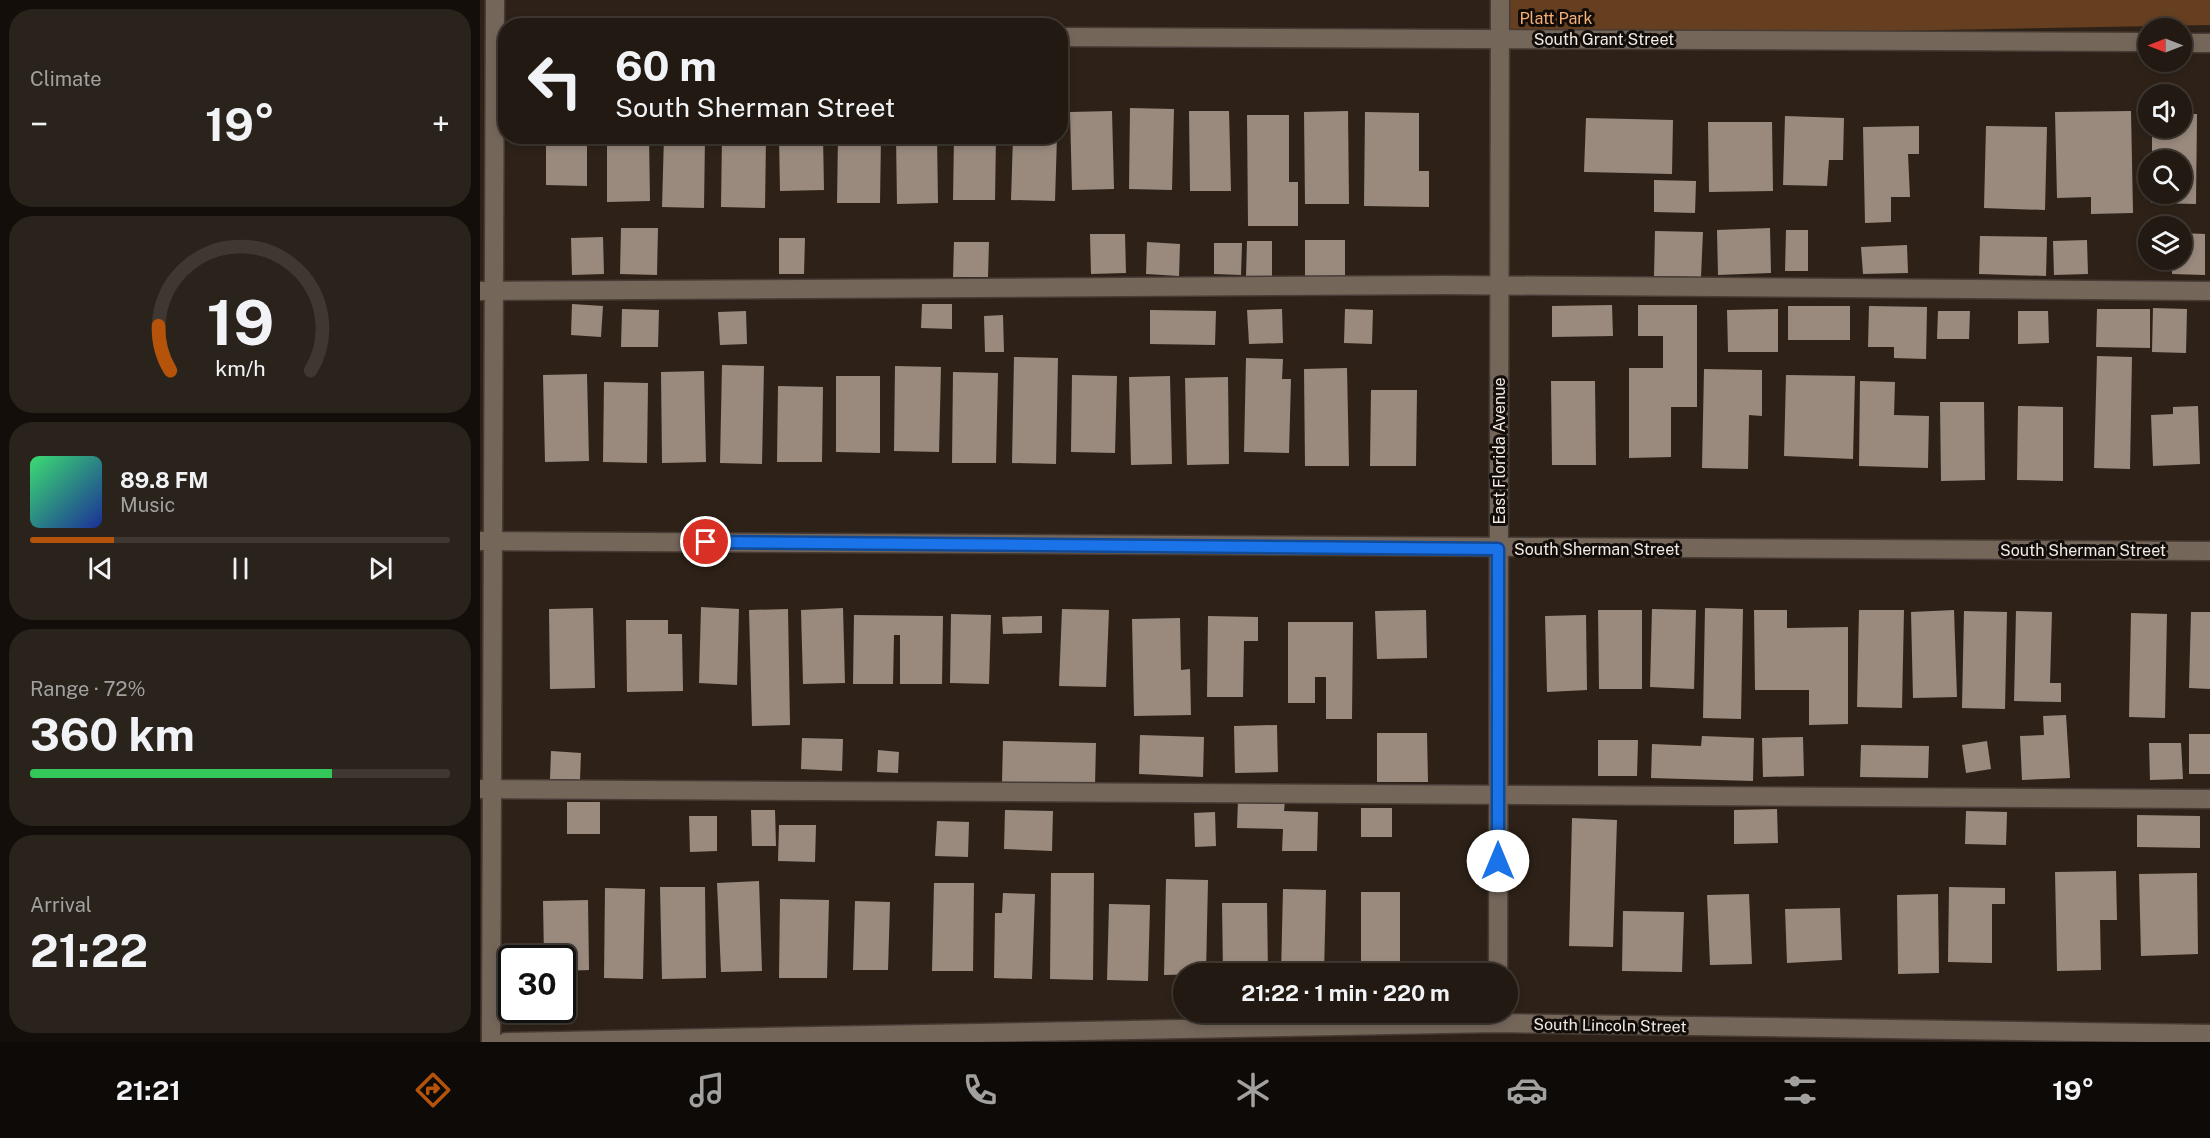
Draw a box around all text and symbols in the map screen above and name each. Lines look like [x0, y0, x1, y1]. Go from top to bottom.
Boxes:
park label: Platt Park [1519, 9, 1593, 28]
north arrow [2138, 18, 2192, 72]
map controls [2138, 18, 2192, 270]
street label: South Grant Street [1534, 30, 1674, 49]
text: 60 m [615, 41, 717, 90]
icon: left [516, 42, 594, 120]
text: Climate [30, 67, 102, 91]
button: sound [2138, 84, 2192, 138]
text: South Sherman Street [615, 91, 895, 123]
text: 19° [205, 98, 275, 151]
text: − [30, 105, 48, 143]
text: + [432, 105, 450, 143]
button: search [2138, 150, 2192, 204]
button: layers [2138, 216, 2192, 270]
text: 19 [206, 287, 274, 360]
text: km/h [215, 357, 265, 382]
street label: East Florida Avenue [1490, 377, 1509, 525]
text: 89.8 FM [120, 467, 209, 493]
text: Music [120, 493, 175, 517]
pin [680, 516, 731, 567]
icon: arrive [689, 525, 722, 558]
street label: South Sherman Street [1514, 540, 1680, 559]
street label: South Sherman Street [2000, 541, 2166, 560]
icon: previous [84, 552, 117, 585]
icon: pause [224, 552, 257, 585]
icon: next [364, 552, 397, 585]
text: Range · 72% [30, 677, 146, 701]
text: 360 km [30, 708, 195, 761]
position arrow [1466, 829, 1530, 893]
text: Arrival [30, 893, 92, 917]
text: 21:22 [30, 924, 148, 977]
speed limit sign: 30 [498, 945, 576, 1023]
text: 21:22 · 1 min · 220 m [1241, 980, 1450, 1006]
street label: South Lincoln Street [1533, 1015, 1687, 1036]
icon: directions [412, 1069, 454, 1111]
icon: music [686, 1069, 728, 1111]
icon: phone [959, 1069, 1001, 1111]
icon: climate [1232, 1069, 1274, 1111]
icon: car [1506, 1069, 1548, 1111]
icon: filters [1779, 1069, 1821, 1111]
text: 21:21 [116, 1074, 181, 1106]
text: 19° [2052, 1074, 2094, 1106]

